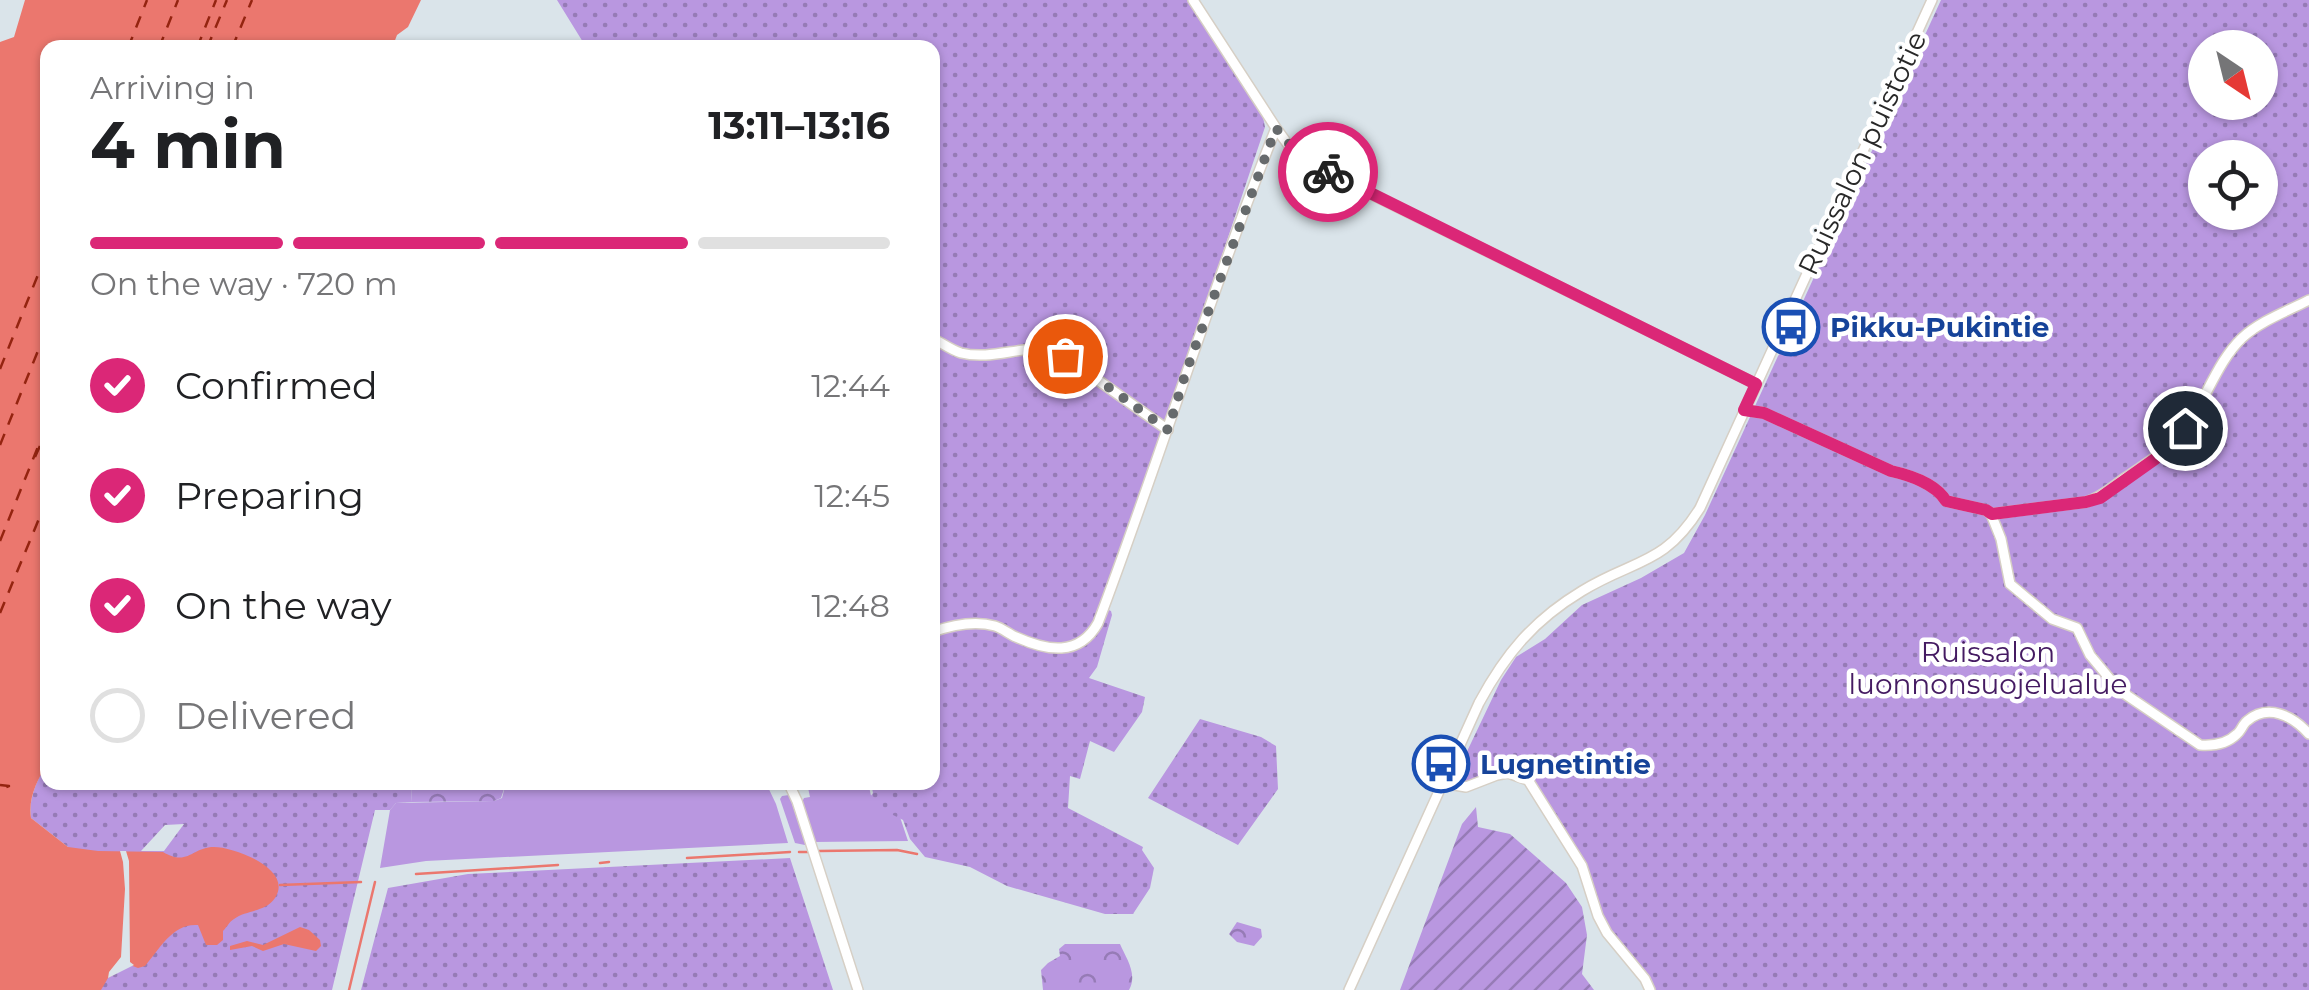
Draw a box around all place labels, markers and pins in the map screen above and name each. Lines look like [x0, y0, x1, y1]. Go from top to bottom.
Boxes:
bus stop icon: Pikku-Pukintie [1761, 297, 1821, 357]
place label: Pikku-Pukintie [1830, 310, 2049, 344]
pin [1023, 314, 1108, 399]
pin [2143, 386, 2228, 471]
bus stop icon: Lugnetintie [1411, 734, 1471, 794]
place label: Lugnetintie [1480, 747, 1651, 781]

